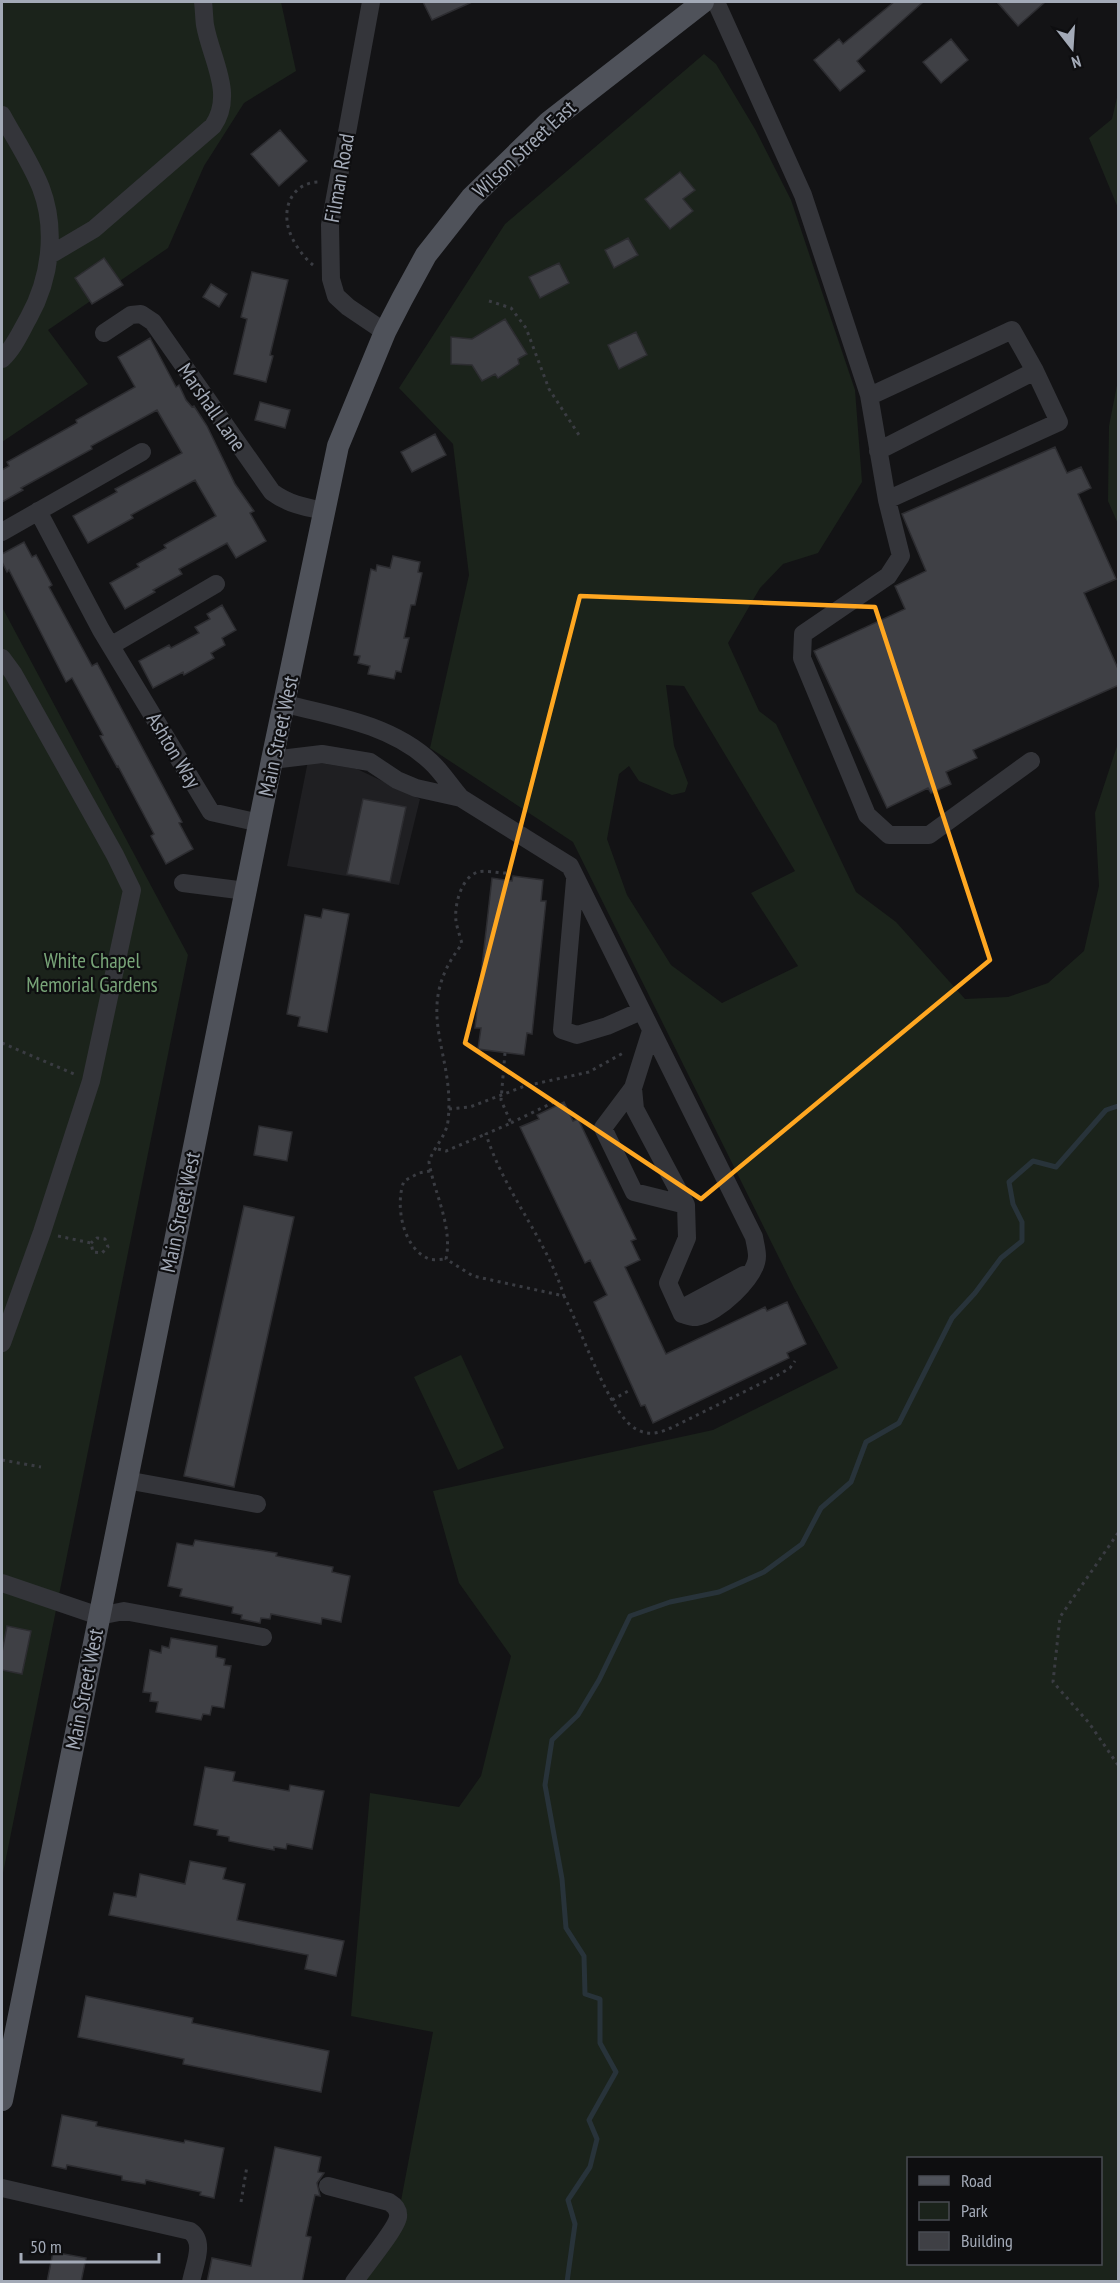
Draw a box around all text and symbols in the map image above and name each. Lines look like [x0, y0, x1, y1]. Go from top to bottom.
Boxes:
north arrow [1042, 18, 1102, 78]
text: N [1069, 52, 1083, 73]
street label: Wilson Street East [467, 94, 581, 204]
street label: Filman Road [318, 131, 360, 225]
street label: Marshall Lane [172, 358, 252, 456]
street label: Main Street West [252, 673, 304, 799]
street label: Ashton Way [141, 707, 207, 793]
park label: White Chapel Memorial Gardens [26, 947, 158, 998]
street label: Main Street West [154, 1149, 206, 1275]
street label: Main Street West [59, 1626, 109, 1752]
legend [907, 2157, 1102, 2265]
text: Road [961, 2169, 992, 2192]
text: Park [961, 2199, 988, 2222]
scale bar [21, 2226, 159, 2264]
text: Building [961, 2229, 1013, 2252]
text: 50 m [30, 2235, 62, 2258]

